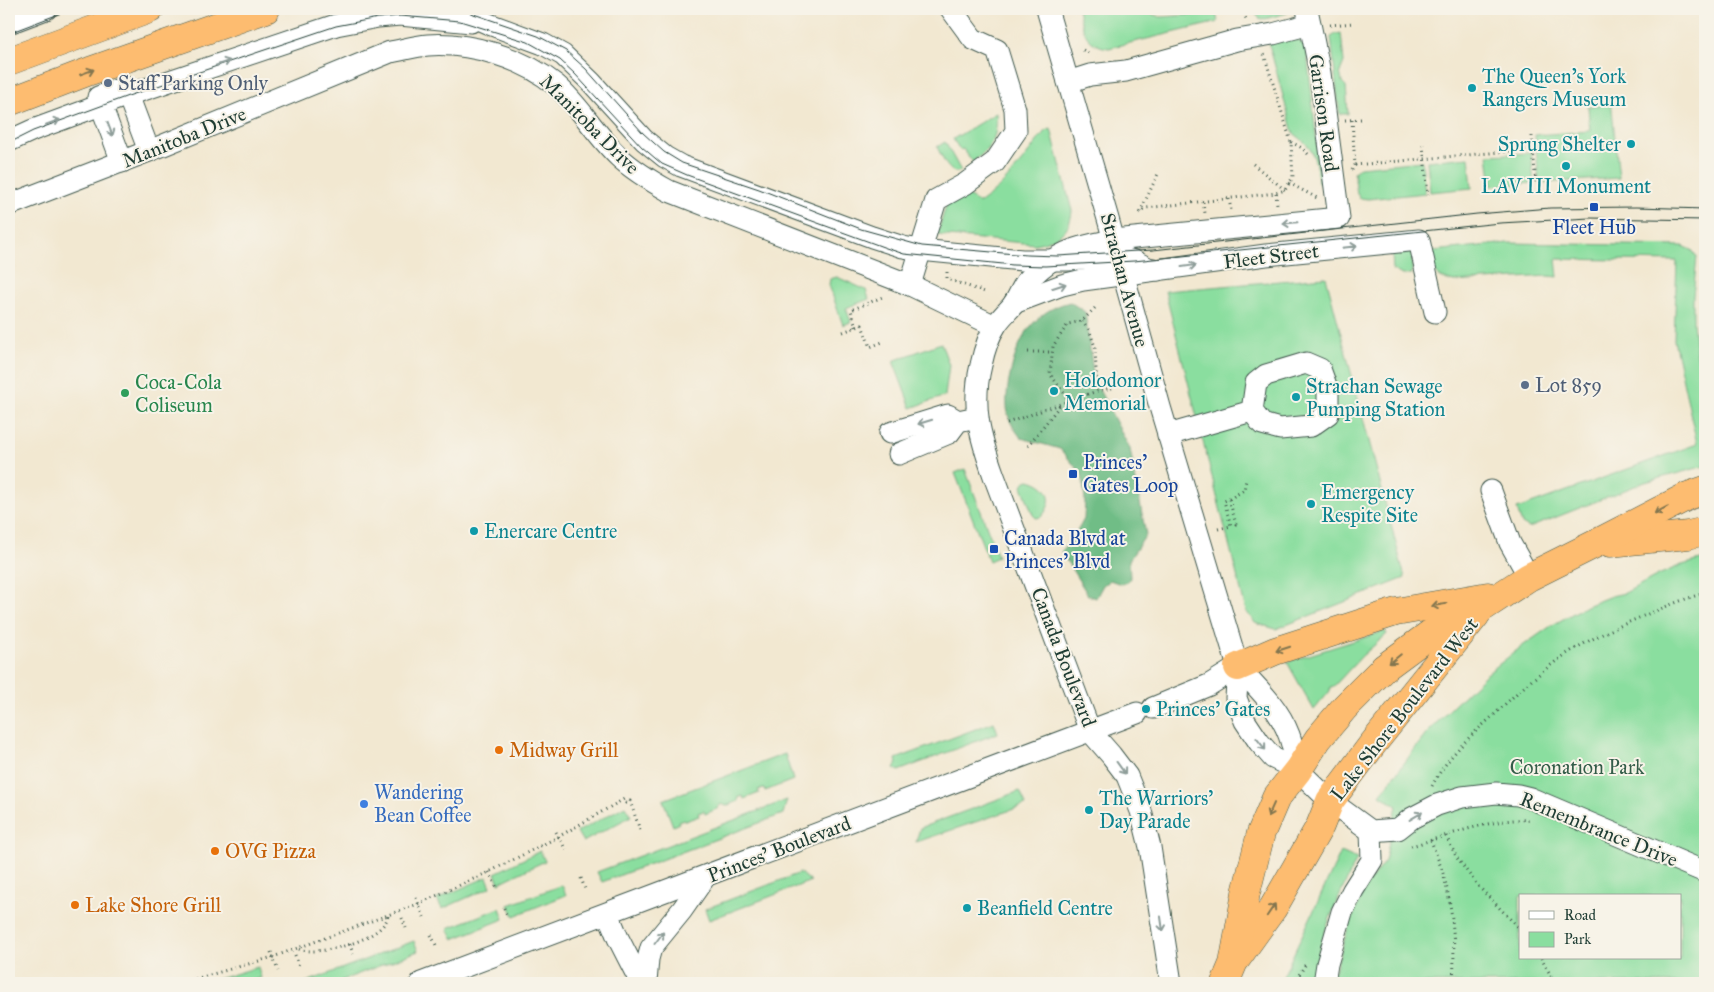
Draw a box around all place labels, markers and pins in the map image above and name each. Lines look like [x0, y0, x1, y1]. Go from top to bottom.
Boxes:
place label: The Queen's York Rangers Museum [1482, 64, 1627, 112]
place label: Staff Parking Only [118, 71, 269, 96]
marker: Staff Parking Only [102, 77, 114, 89]
marker: The Queen's York Rangers Museum [1466, 82, 1478, 94]
place label: Sprung Shelter [1498, 132, 1621, 157]
marker: Sprung Shelter [1625, 138, 1637, 150]
marker: LAV III Monument [1560, 160, 1572, 172]
place label: LAV III Monument [1481, 174, 1651, 198]
marker: Fleet Hub [1588, 201, 1600, 213]
place label: Fleet Hub [1552, 215, 1636, 239]
place label: Holodomor Memorial [1064, 368, 1162, 415]
place label: Coca-Cola Coliseum [135, 370, 222, 417]
place label: Lot 859 [1535, 373, 1602, 397]
place label: Strachan Sewage Pumping Station [1306, 374, 1446, 422]
marker: Lot 859 [1519, 379, 1531, 391]
marker: Holodomor Memorial [1048, 385, 1060, 397]
marker: Coca-Cola Coliseum [119, 387, 131, 399]
marker: Strachan Sewage Pumping Station [1290, 391, 1302, 403]
place label: Princes' Gates Loop [1083, 450, 1178, 497]
marker: Princes' Gates Loop [1067, 468, 1079, 480]
place label: Emergency Respite Site [1321, 480, 1418, 527]
marker: Emergency Respite Site [1305, 498, 1317, 510]
place label: Enercare Centre [484, 519, 617, 543]
marker: Enercare Centre [468, 525, 480, 537]
place label: Canada Blvd at Princes' Blvd [1004, 526, 1126, 573]
marker: Canada Blvd at Princes' Blvd [988, 543, 1000, 555]
place label: Princes' Gates [1156, 697, 1270, 721]
marker: Princes' Gates [1140, 703, 1152, 715]
place label: Midway Grill [509, 738, 619, 762]
marker: Midway Grill [493, 744, 505, 756]
place label: Wandering Bean Coffee [374, 780, 472, 827]
place label: The Warriors' Day Parade [1099, 786, 1213, 833]
marker: Wandering Bean Coffee [358, 798, 370, 810]
marker: The Warriors' Day Parade [1083, 804, 1095, 816]
place label: OVG Pizza [225, 839, 317, 863]
marker: OVG Pizza [209, 845, 221, 857]
place label: Lake Shore Grill [85, 893, 222, 917]
place label: Beanfield Centre [977, 896, 1113, 920]
marker: Lake Shore Grill [69, 899, 81, 911]
marker: Beanfield Centre [961, 902, 973, 914]

